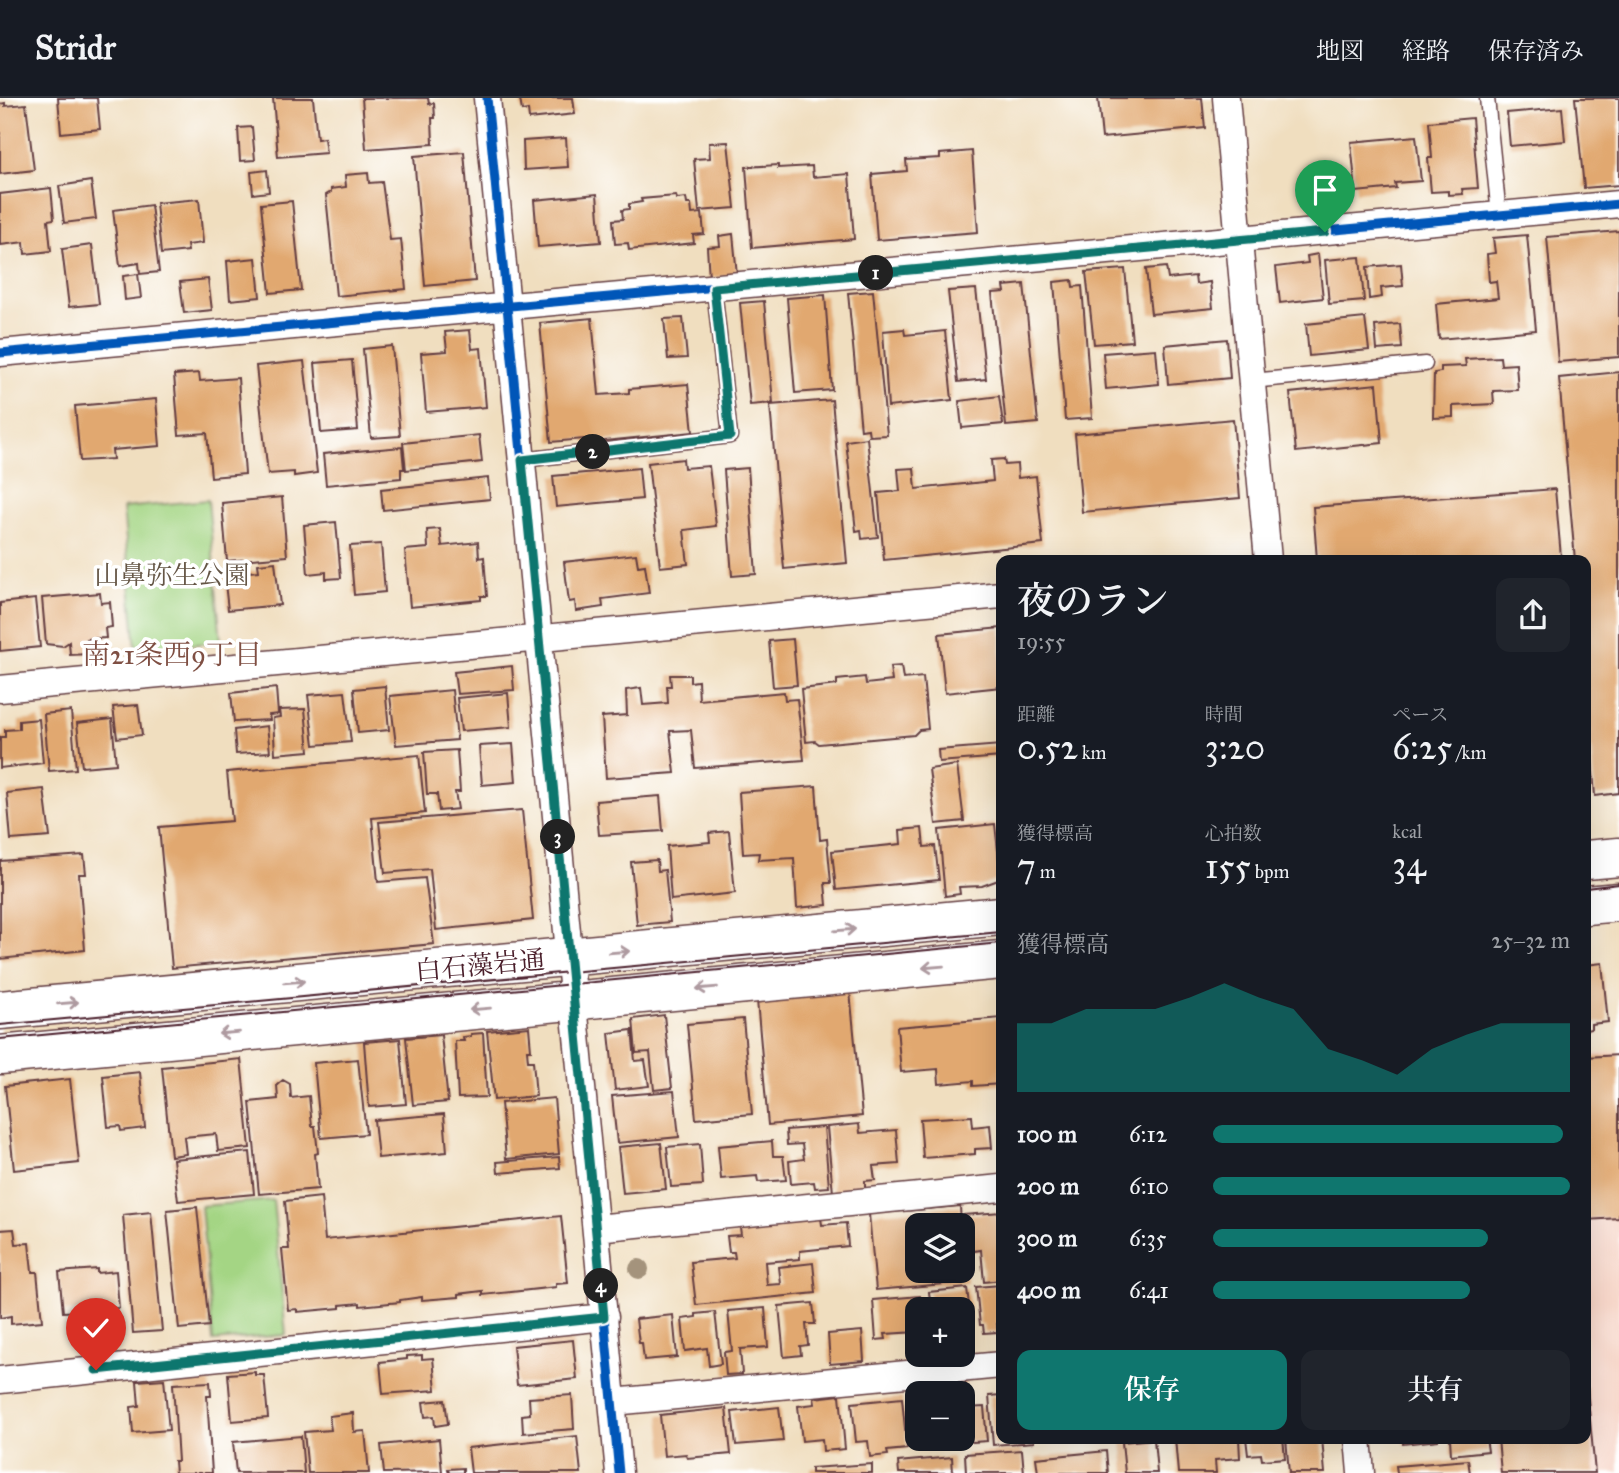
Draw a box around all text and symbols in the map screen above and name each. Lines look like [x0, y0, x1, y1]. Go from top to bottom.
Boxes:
text: Stridr [35, 28, 116, 68]
text: 地図 [1316, 36, 1364, 66]
text: 経路 [1402, 36, 1450, 66]
text: 保存済み [1488, 36, 1584, 66]
pin [1295, 160, 1355, 232]
icon: arrive [1306, 171, 1344, 209]
pin: 1 [858, 256, 894, 290]
text: 1 [872, 261, 879, 284]
pin: 2 [576, 434, 610, 470]
text: 2 [588, 440, 597, 463]
park label: 山鼻弥生公園 [94, 559, 250, 591]
text: 夜のラン [1017, 578, 1169, 624]
button: share [1496, 578, 1570, 652]
text: 19:55 [1017, 627, 1065, 655]
district label: 南21条西9丁目 [82, 637, 262, 672]
text: 距離 [1017, 703, 1055, 726]
text: 時間 [1205, 703, 1243, 726]
text: ペース [1392, 703, 1448, 726]
text: 0.52 [1017, 726, 1078, 769]
text: 3:20 [1205, 726, 1265, 769]
text: 6:25 [1392, 726, 1452, 769]
text: km [1078, 741, 1107, 764]
text: /km [1452, 741, 1486, 764]
pin: 3 [540, 820, 576, 854]
text: kcal [1392, 820, 1422, 843]
text: 獲得標高 [1017, 822, 1093, 845]
text: 心拍数 [1205, 822, 1262, 845]
text: 3 [554, 825, 561, 848]
text: 34 [1392, 843, 1426, 886]
text: 7 [1017, 845, 1036, 888]
text: 155 [1205, 845, 1251, 888]
text: m [1036, 860, 1056, 883]
text: bpm [1251, 860, 1289, 883]
one-way arrow [833, 923, 856, 936]
text: 25–32 m [1491, 926, 1570, 954]
text: 獲得標高 [1017, 930, 1109, 958]
street label: 白石藻岩通 [414, 943, 546, 987]
one-way arrow [607, 945, 629, 958]
one-way arrow [922, 961, 945, 974]
one-way arrow [283, 975, 305, 988]
one-way arrow [696, 982, 718, 995]
one-way arrow [56, 997, 79, 1010]
one-way arrow [469, 1002, 492, 1015]
one-way arrow [218, 1026, 241, 1039]
text: 100 m [1017, 1120, 1077, 1148]
text: 6:12 [1129, 1120, 1167, 1148]
text: 200 m [1017, 1172, 1079, 1200]
text: 6:10 [1129, 1172, 1169, 1200]
map controls [905, 1213, 975, 1451]
button: layers [905, 1213, 975, 1283]
text: 300 m [1017, 1224, 1077, 1252]
text: 6:35 [1129, 1224, 1166, 1252]
pin: 4 [584, 1268, 618, 1304]
text: 4 [595, 1274, 606, 1297]
text: 400 m [1017, 1276, 1081, 1304]
text: 6:41 [1129, 1276, 1169, 1304]
button: + [905, 1297, 975, 1367]
pin [66, 1298, 126, 1370]
icon: check [77, 1309, 115, 1347]
button: 保存 [1017, 1350, 1287, 1430]
button: 共有 [1301, 1350, 1570, 1430]
button: − [905, 1381, 975, 1451]

